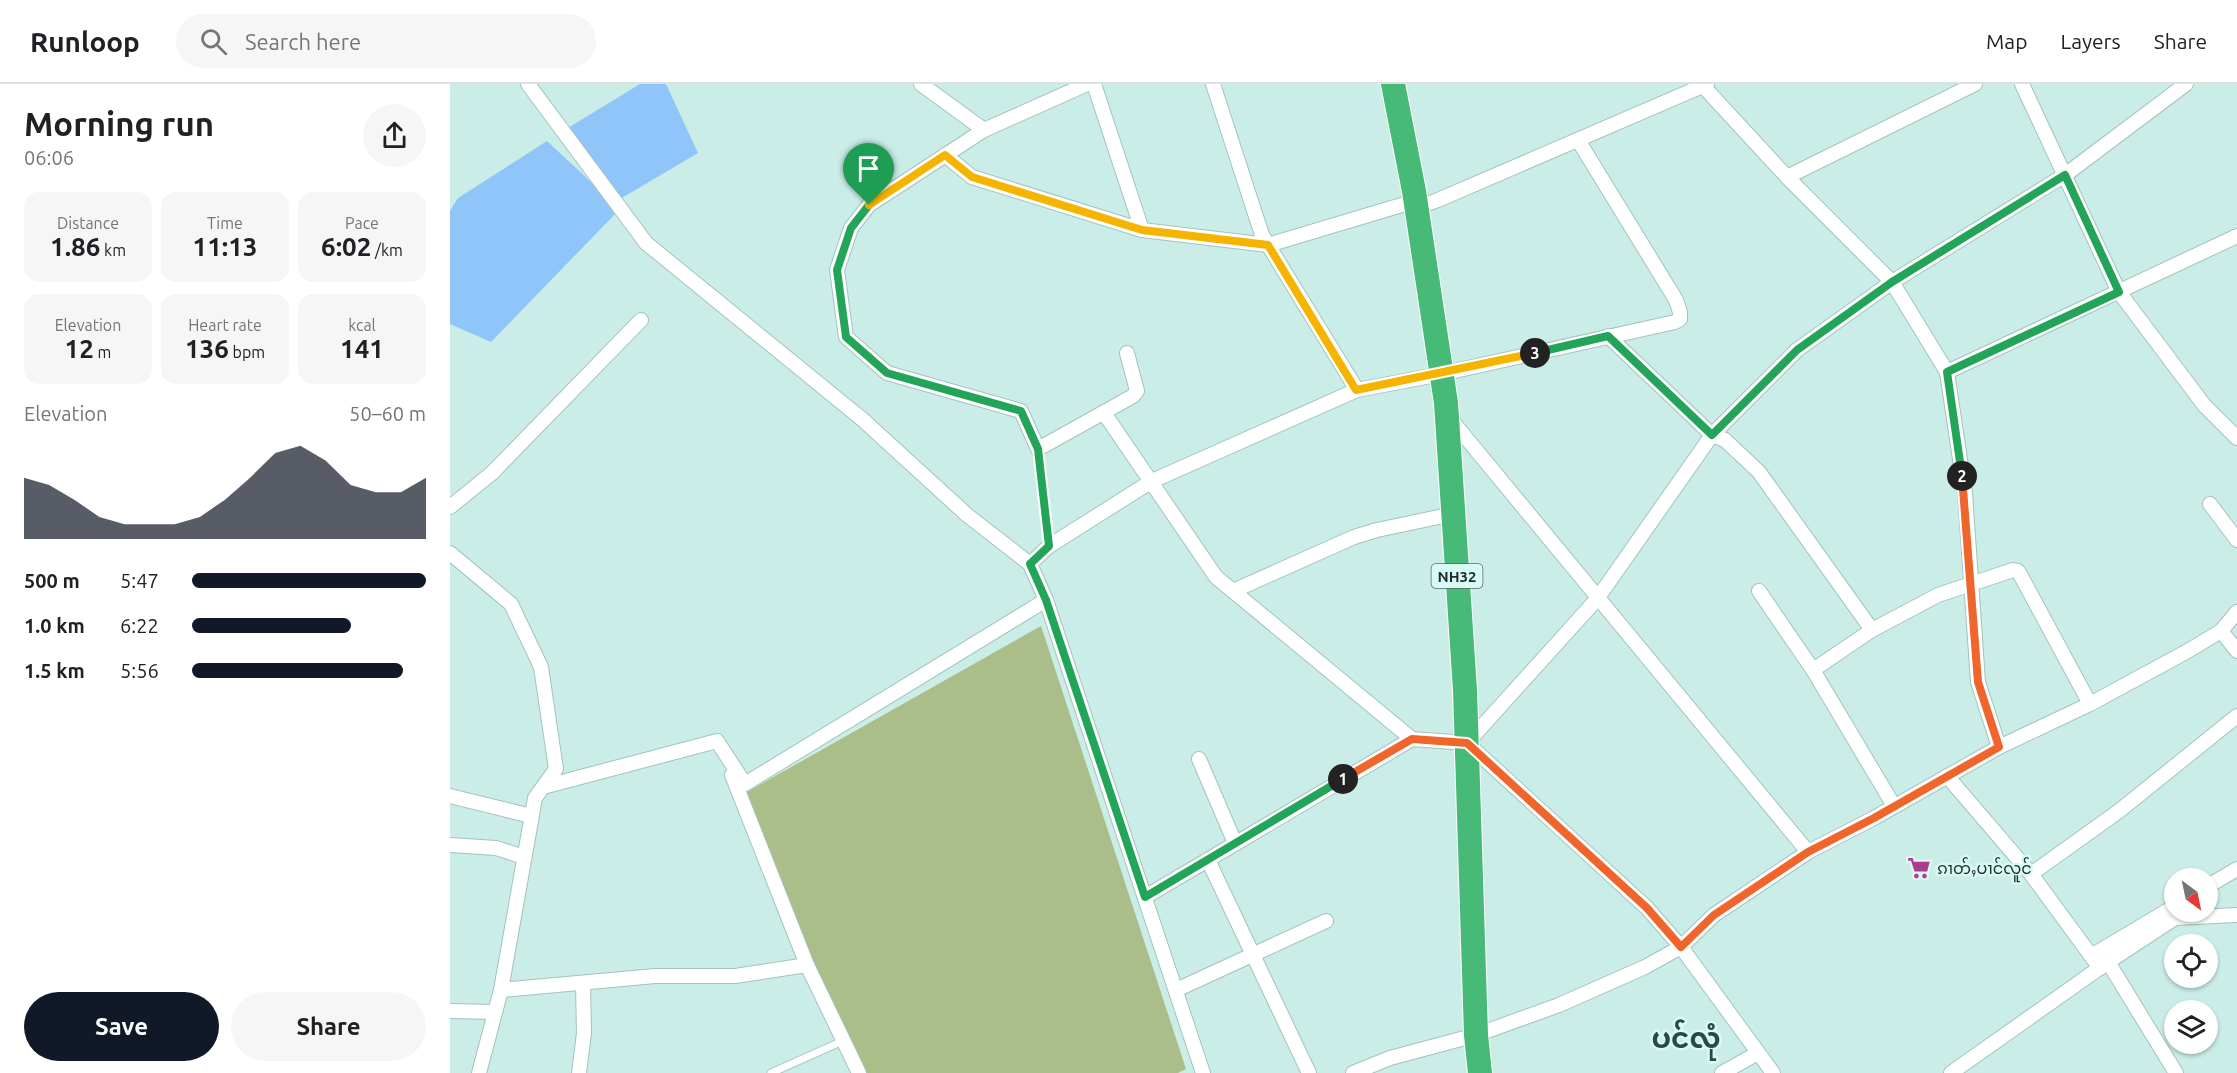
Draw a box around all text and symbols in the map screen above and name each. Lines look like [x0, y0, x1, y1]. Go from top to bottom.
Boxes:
search box [176, 14, 596, 68]
icon: search [197, 25, 230, 58]
text: Runloop [30, 26, 140, 57]
text: Search here [245, 29, 361, 54]
text: Map [1986, 29, 2027, 53]
text: Layers [2060, 29, 2121, 53]
text: Share [2154, 29, 2207, 53]
button: share [363, 104, 426, 167]
text: Morning run [24, 105, 214, 142]
pin [843, 143, 894, 205]
text: 06:06 [24, 146, 74, 169]
icon: arrive [852, 152, 885, 185]
text: Distance [57, 214, 119, 232]
text: Time [207, 214, 243, 232]
text: Pace [345, 214, 379, 232]
text: 1.86 [50, 232, 100, 261]
text: 11:13 [192, 232, 258, 261]
text: 6:02 [321, 232, 371, 261]
text: km [100, 241, 126, 259]
text: /km [371, 241, 403, 259]
text: Elevation [55, 316, 121, 334]
text: Heart rate [188, 316, 262, 334]
text: kcal [348, 316, 376, 334]
text: 12 [65, 334, 94, 363]
text: 136 [185, 334, 229, 363]
text: 141 [340, 334, 384, 363]
pin: 3 [1520, 338, 1550, 368]
text: m [94, 343, 111, 361]
text: bpm [229, 343, 265, 361]
text: 3 [1530, 344, 1540, 362]
text: Elevation [24, 402, 107, 425]
text: 50–60 m [349, 402, 426, 425]
pin: 2 [1947, 461, 1977, 491]
text: 2 [1957, 467, 1967, 485]
road number: NH32 [1432, 564, 1482, 588]
text: 500 m [24, 569, 80, 592]
text: 5:47 [120, 569, 159, 592]
text: 1.0 km [24, 614, 85, 637]
text: 6:22 [120, 614, 159, 637]
text: 1.5 km [24, 659, 85, 682]
text: 5:56 [120, 659, 159, 682]
pin: 1 [1328, 764, 1358, 794]
text: 1 [1338, 770, 1348, 788]
supermarket icon: ၵၢတ်ႇပၢင်လူင် [1906, 855, 1932, 881]
place label: ၵၢတ်ႇပၢင်လူင် [1937, 857, 2032, 883]
north arrow [2164, 868, 2218, 922]
map controls [2164, 868, 2218, 1054]
button: locate [2164, 934, 2218, 988]
button: Save [24, 992, 219, 1061]
button: Share [231, 992, 426, 1061]
button: layers [2164, 1000, 2218, 1054]
district label: ပင်လုံ [1651, 1019, 1721, 1061]

